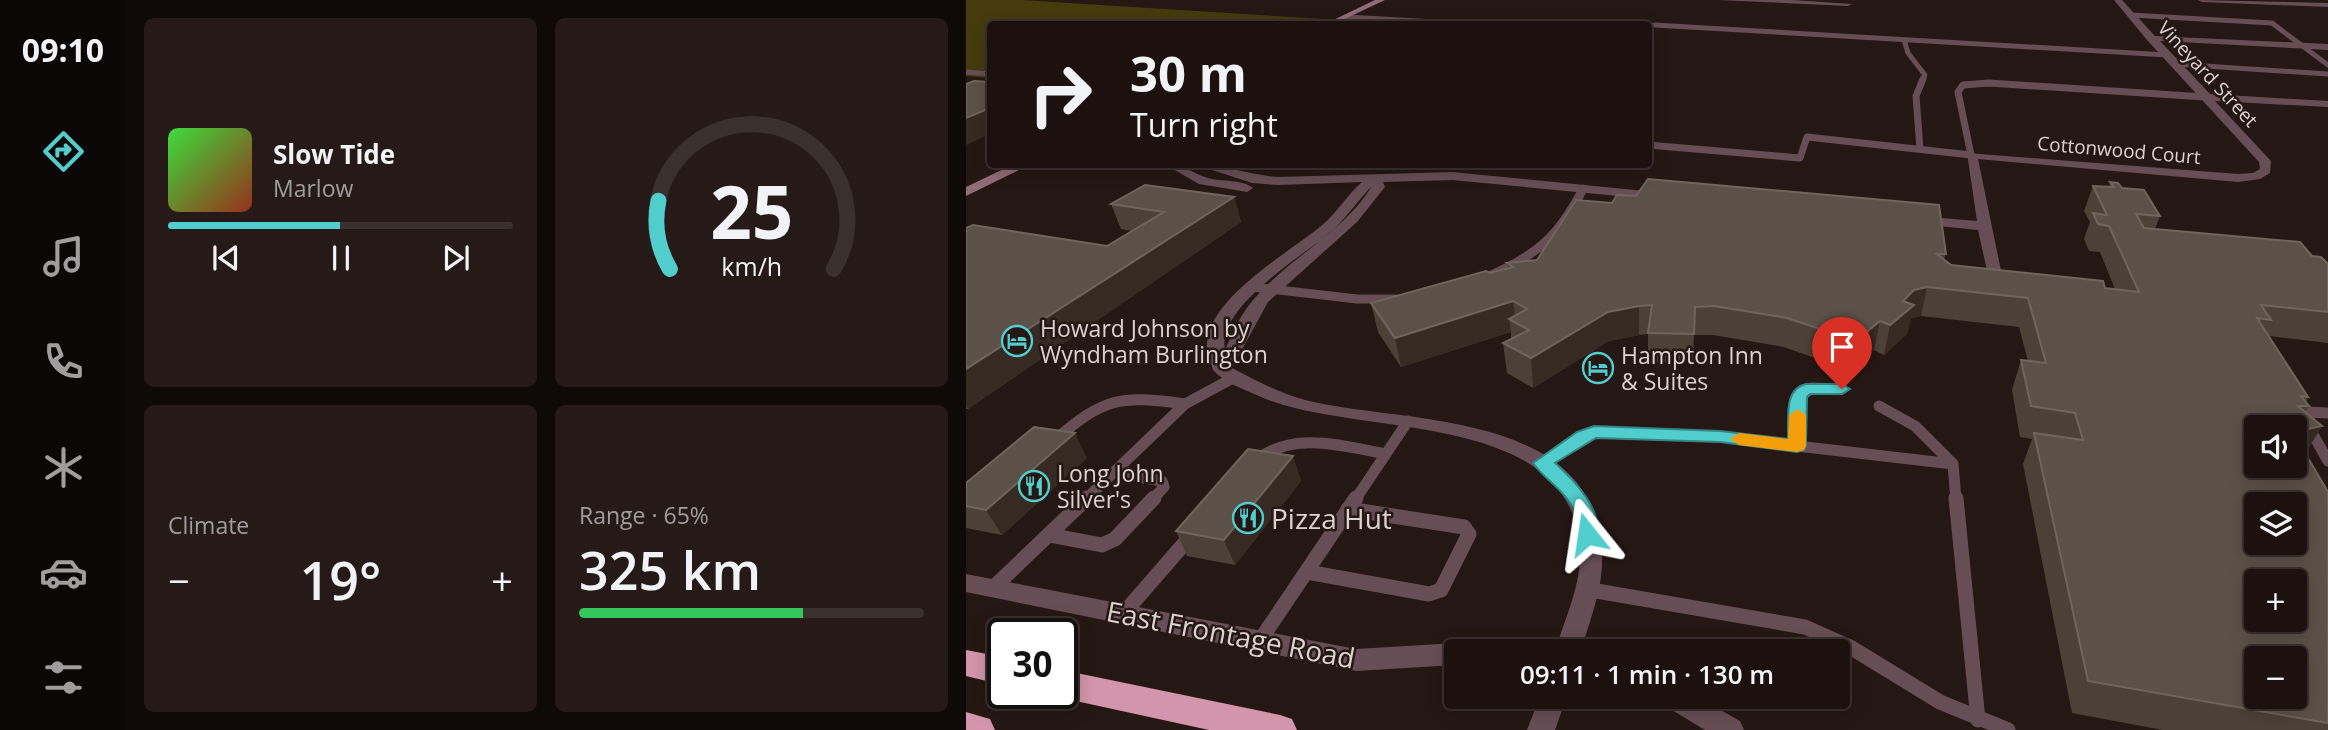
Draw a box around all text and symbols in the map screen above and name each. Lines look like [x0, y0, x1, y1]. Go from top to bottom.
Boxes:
street label: Vineyard Street [2152, 15, 2264, 133]
text: 09:10 [22, 28, 104, 71]
text: 30 m [1130, 40, 1247, 106]
icon: right [1015, 49, 1106, 140]
text: Turn right [1130, 103, 1278, 146]
icon: directions [39, 127, 88, 176]
street label: Cottonwood Court [2036, 130, 2202, 170]
text: Slow Tide [273, 136, 395, 172]
text: 25 [710, 161, 793, 260]
text: Marlow [273, 172, 353, 204]
icon: music [39, 232, 88, 281]
icon: previous [207, 239, 245, 277]
icon: pause [322, 239, 360, 277]
icon: next [437, 239, 475, 277]
text: km/h [721, 249, 782, 283]
place label: Howard Johnson by Wyndham Burlington [1040, 312, 1268, 370]
pin [1812, 317, 1872, 389]
hotel icon: Howard Johnson by Wyndham Burlington [1000, 324, 1034, 358]
icon: arrive [1823, 328, 1861, 366]
icon: phone [39, 337, 88, 386]
place label: Hampton Inn & Suites [1621, 339, 1763, 397]
hotel icon: Hampton Inn & Suites [1581, 351, 1615, 385]
map controls [2244, 415, 2307, 709]
button: sound [2244, 415, 2307, 478]
icon: climate [39, 443, 88, 492]
place label: Long John Silver's [1057, 457, 1164, 515]
restaurant icon: Long John Silver's [1017, 469, 1051, 503]
button: layers [2244, 492, 2307, 555]
position arrow [1550, 497, 1624, 571]
text: Range · 65% [579, 499, 709, 531]
place label: Pizza Hut [1271, 499, 1392, 537]
restaurant icon: Pizza Hut [1231, 501, 1265, 535]
text: Climate [168, 509, 249, 541]
text: 325 km [579, 534, 761, 605]
text: 19° [300, 544, 381, 615]
icon: car [39, 548, 88, 597]
text: − [168, 554, 190, 606]
text: + [491, 554, 513, 606]
button: + [2244, 569, 2307, 632]
street label: East Frontage Road [1104, 591, 1358, 677]
speed limit sign: 30 [987, 618, 1078, 709]
button: − [2244, 646, 2307, 709]
icon: filters [39, 653, 88, 702]
text: 09:11 · 1 min · 130 m [1520, 656, 1774, 692]

